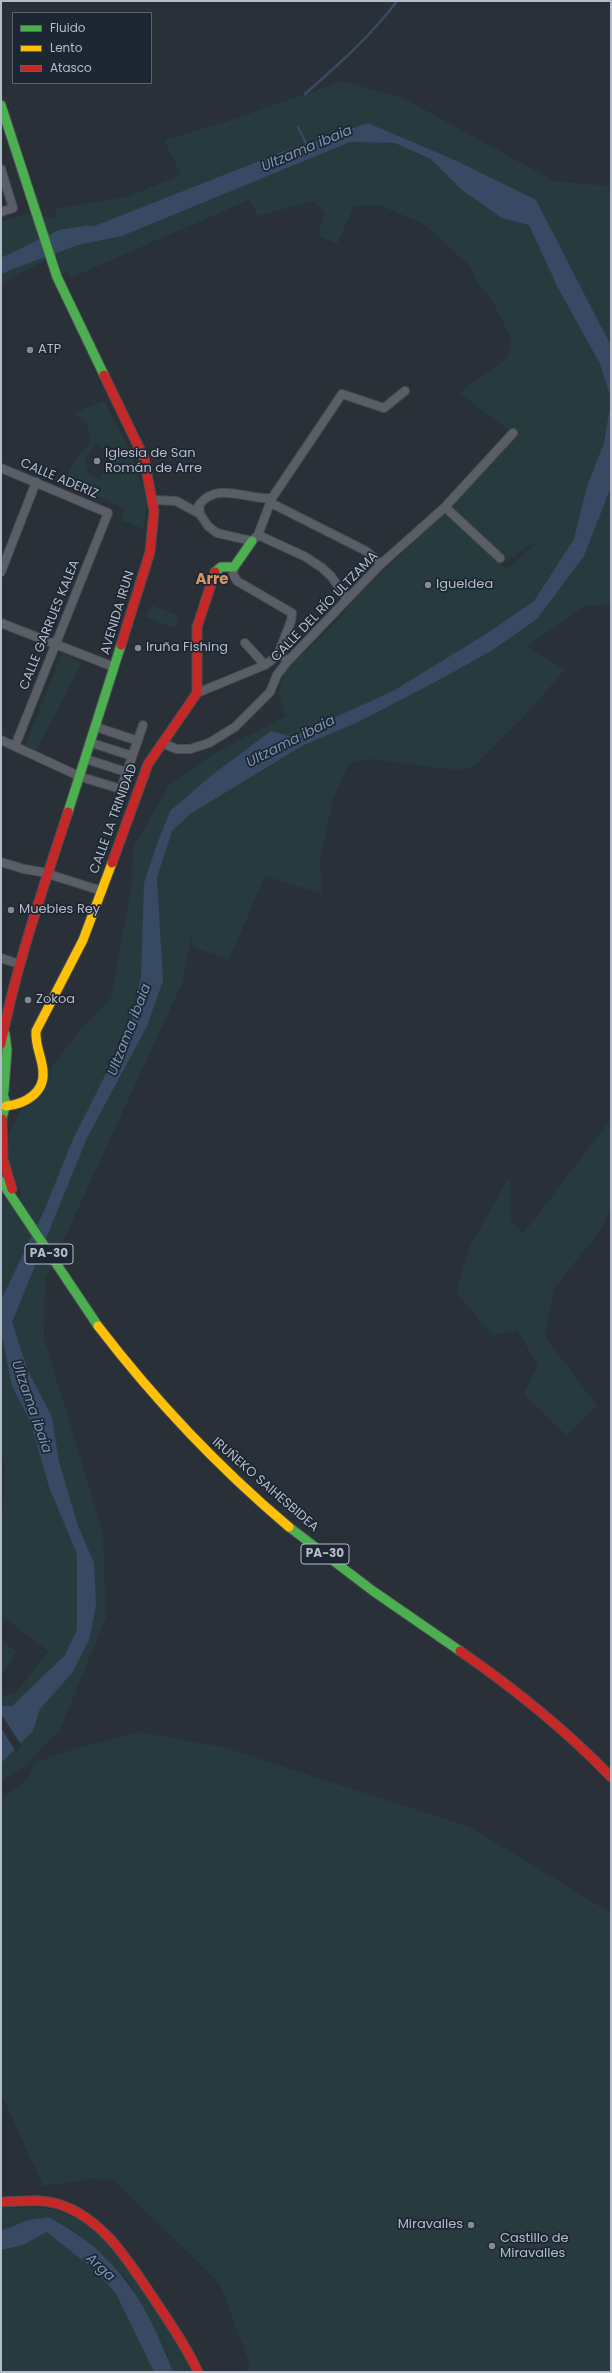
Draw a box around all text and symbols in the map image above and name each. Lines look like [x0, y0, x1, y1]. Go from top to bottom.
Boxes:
legend [12, 12, 152, 84]
text: Fluido [50, 19, 85, 36]
text: Lento [50, 39, 82, 56]
text: Atasco [50, 59, 92, 76]
water label: Ultzama ibaia [259, 122, 355, 176]
place label: ATP [38, 342, 61, 358]
marker: ATP [25, 345, 35, 355]
place label: Iglesia de San Román de Arre [105, 446, 202, 477]
street label: CALLE ADERIZ [18, 456, 100, 502]
marker: Iglesia de San Román de Arre [92, 456, 102, 466]
street label: CALLE DEL RÍO ULTZAMA [268, 549, 382, 665]
street label: CALLE GARRUES KALEA [17, 558, 83, 692]
street label: AVENIDA IRUN [98, 569, 138, 657]
district label: Arre [195, 571, 229, 589]
place label: Igueldea [436, 577, 493, 593]
marker: Igueldea [423, 580, 433, 590]
place label: Iruña Fishing [146, 640, 228, 656]
marker: Iruña Fishing [133, 643, 143, 653]
water label: Ultzama ibaia [244, 712, 338, 772]
street label: CALLE LA TRINIDAD [87, 762, 141, 876]
place label: Muebles Rey [19, 902, 100, 918]
marker: Muebles Rey [6, 905, 16, 915]
water label: Ultzama ibaia [105, 982, 155, 1078]
place label: Zokoa [36, 992, 75, 1008]
marker: Zokoa [23, 995, 33, 1005]
road number: PA-30 [25, 1244, 73, 1264]
water label: Ultzama ibaia [7, 1358, 55, 1456]
street label: IRUÑEKO SAIHESBIDEA [209, 1435, 321, 1535]
road number: PA-30 [301, 1544, 349, 1564]
place label: Miravalles [398, 2217, 463, 2233]
marker: Miravalles [466, 2220, 476, 2230]
place label: Castillo de Miravalles [500, 2231, 569, 2262]
marker: Castillo de Miravalles [487, 2241, 497, 2251]
water label: Arga [82, 2251, 118, 2285]

